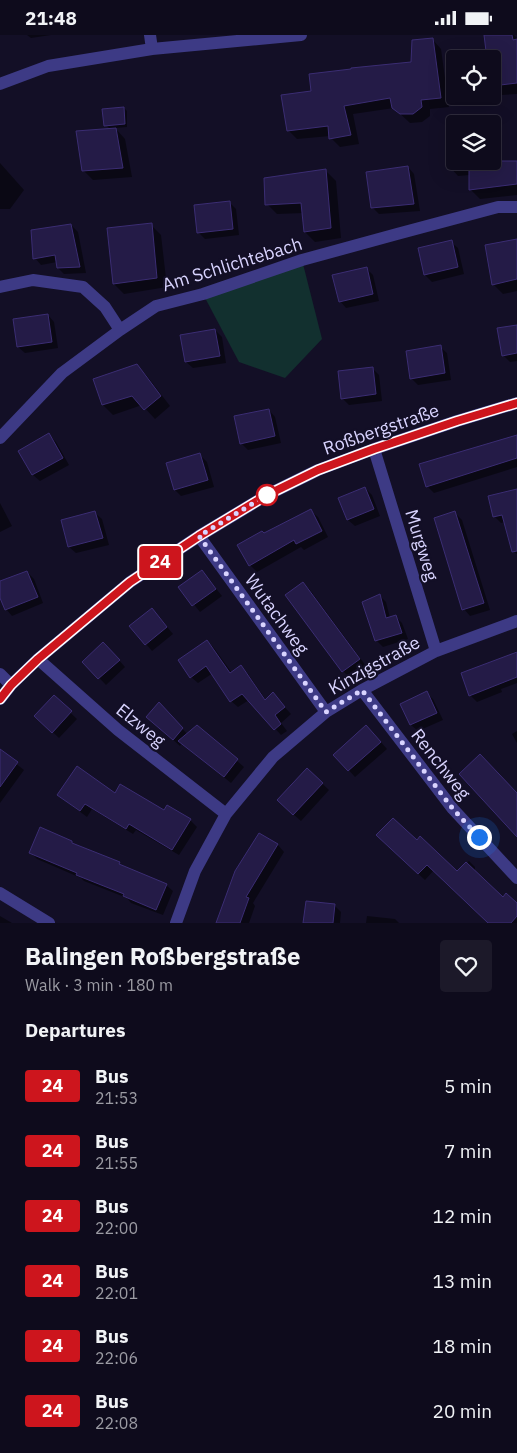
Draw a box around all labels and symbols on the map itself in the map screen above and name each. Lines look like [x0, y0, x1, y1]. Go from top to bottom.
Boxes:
street label: Am Schlichtebach [159, 232, 305, 296]
street label: Roßbergstraße [320, 398, 442, 460]
unlabelled marker [256, 484, 278, 506]
street label: Murgweg [400, 506, 444, 584]
line badge: 24 [138, 546, 182, 578]
street label: Wutachweg [240, 569, 314, 659]
street label: Kinzigstraße [324, 630, 424, 700]
street label: Elzweg [112, 698, 171, 752]
street label: Renchweg [406, 724, 476, 804]
your location [467, 825, 492, 850]

